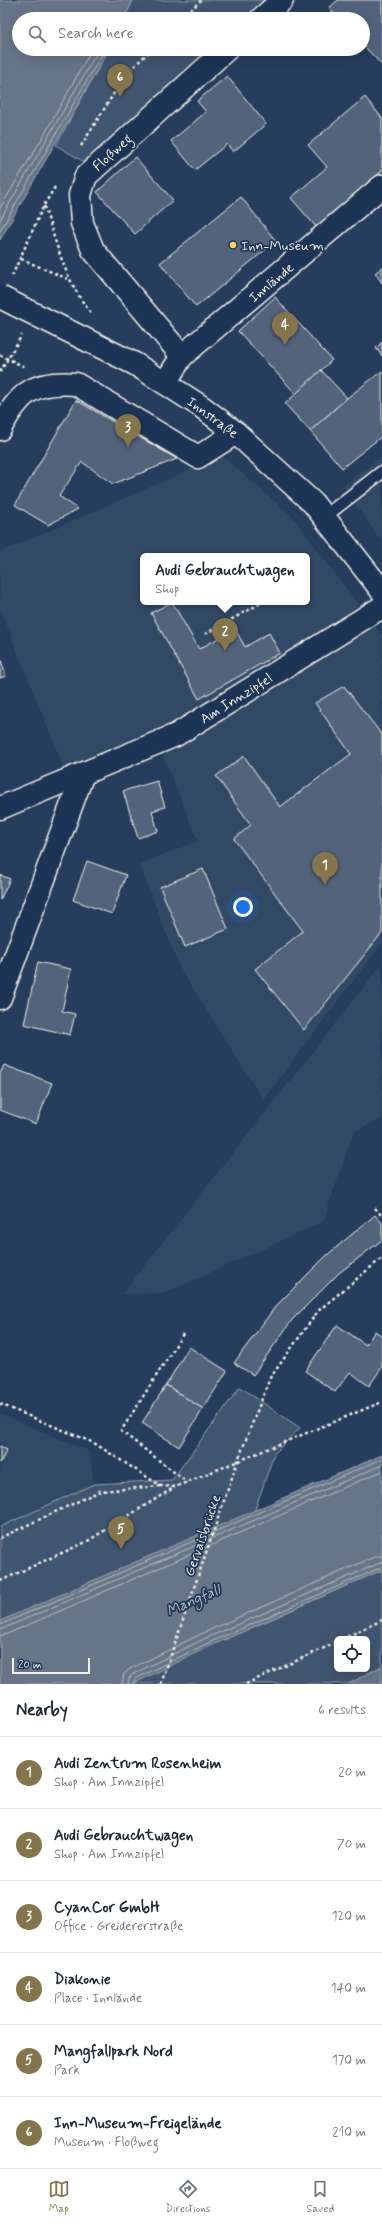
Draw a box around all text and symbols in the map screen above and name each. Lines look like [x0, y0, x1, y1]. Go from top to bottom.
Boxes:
search box [12, 12, 370, 56]
icon: search [26, 23, 48, 45]
text: Search here [58, 24, 134, 44]
pin: 6 [107, 64, 133, 97]
street label: Floßweg [89, 130, 138, 177]
place label: Inn-Museum [241, 237, 324, 255]
marker: Inn-Museum [228, 240, 238, 250]
street label: Innlände [245, 259, 298, 307]
pin: 4 [272, 312, 298, 345]
street label: Innstraße [183, 393, 242, 443]
pin: 3 [115, 414, 141, 447]
popup [140, 553, 310, 605]
text: Audi Gebrauchtwagen [155, 561, 295, 581]
text: Shop [155, 581, 179, 598]
pin: 2 [212, 618, 238, 651]
street label: Am Innzipfel [197, 669, 276, 728]
pin: 1 [312, 852, 338, 885]
your location [233, 897, 253, 917]
street label: Gervaisbrücke [180, 1492, 225, 1579]
pin: 5 [108, 1516, 134, 1549]
water label: Mangfall [163, 1579, 226, 1623]
map controls [334, 1636, 370, 1672]
button: locate [334, 1636, 370, 1672]
scale bar [12, 1656, 90, 1675]
text: 20 m [18, 1658, 41, 1672]
text: Nearby [16, 1699, 68, 1721]
text: 6 results [318, 1702, 366, 1719]
text: Audi Zentrum Rosenheim [54, 1754, 221, 1774]
text: 1 [26, 1764, 32, 1781]
text: 20 m [338, 1764, 366, 1781]
text: Shop · Am Innzipfel [54, 1774, 164, 1791]
text: Audi Gebrauchtwagen [54, 1826, 193, 1846]
text: 2 [26, 1836, 32, 1853]
text: 70 m [337, 1836, 366, 1853]
text: Shop · Am Innzipfel [54, 1846, 164, 1863]
text: CyanCor GmbH [54, 1898, 160, 1918]
text: 3 [26, 1908, 32, 1925]
text: 120 m [332, 1908, 366, 1925]
text: Office · Greidererstraße [54, 1918, 183, 1935]
text: Diakonie [54, 1970, 111, 1990]
text: 4 [25, 1980, 33, 1997]
text: 140 m [331, 1980, 366, 1997]
text: Place · Innlände [54, 1990, 142, 2007]
text: Mangfallpark Nord [54, 2042, 173, 2062]
text: 5 [25, 2052, 33, 2069]
text: 170 m [332, 2052, 366, 2069]
text: Park [54, 2062, 80, 2079]
text: Inn-Museum-Freigelände [54, 2114, 222, 2134]
text: 6 [26, 2124, 32, 2141]
text: 210 m [332, 2124, 366, 2141]
text: Museum · Floßweg [54, 2134, 159, 2151]
tab: Map [48, 2178, 70, 2216]
tab: Directions [165, 2178, 211, 2216]
tab: Saved [306, 2178, 334, 2216]

